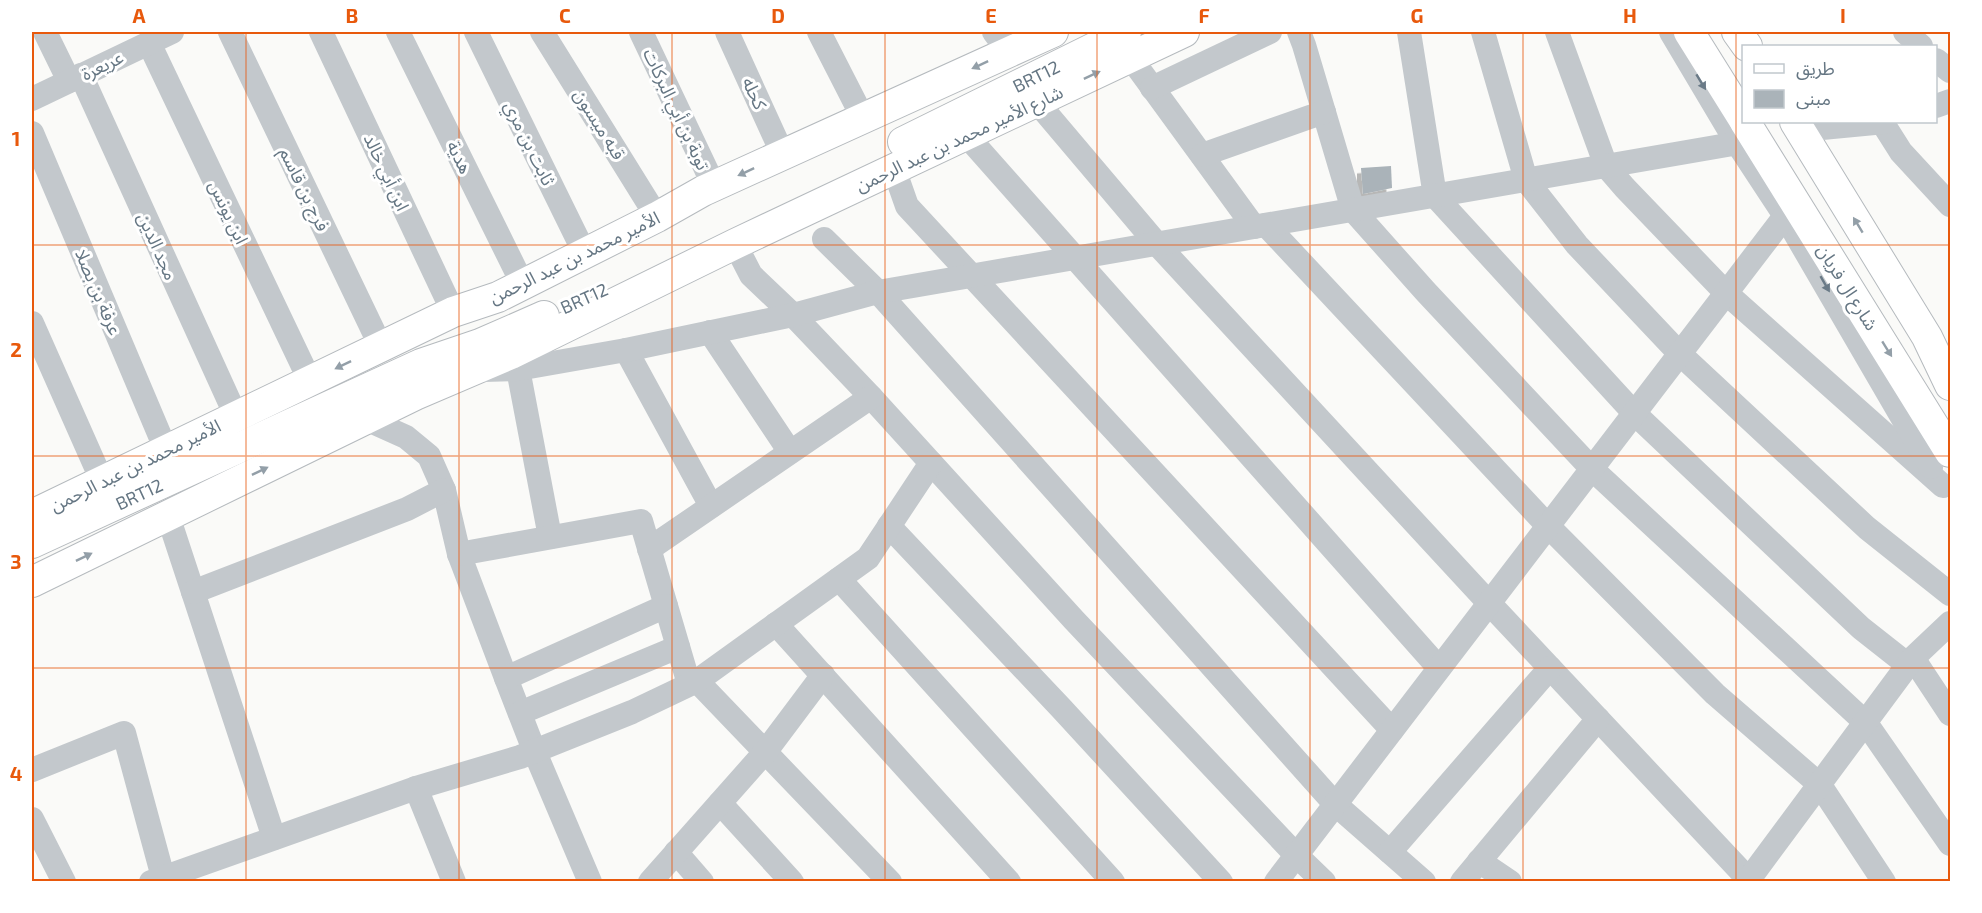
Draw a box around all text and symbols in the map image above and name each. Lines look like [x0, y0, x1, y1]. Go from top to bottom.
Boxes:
text: A [132, 3, 146, 27]
text: B [346, 3, 358, 27]
text: C [559, 3, 571, 27]
text: D [771, 3, 785, 27]
text: E [985, 3, 997, 27]
text: F [1198, 3, 1210, 27]
text: G [1411, 3, 1423, 27]
text: H [1623, 3, 1637, 27]
text: I [1840, 3, 1846, 27]
street label: عريعرة [77, 45, 127, 85]
street label: توبة بن أبي البركات [636, 45, 715, 175]
legend [1742, 45, 1937, 123]
street label: BRT12 [1009, 55, 1063, 97]
text: طريق [1796, 57, 1835, 80]
one-way arrow [972, 60, 989, 69]
one-way arrow [1083, 71, 1100, 80]
street label: كحله [738, 73, 772, 113]
one-way arrow [1695, 74, 1706, 90]
street label: شارع الأمير محمد بن عبد الرحمن [852, 80, 1068, 199]
street label: قبه ميسون [569, 85, 630, 164]
text: مبنى [1796, 87, 1831, 110]
street label: ثابت بن مري [497, 97, 560, 190]
text: 1 [12, 126, 20, 150]
street label: ابن أبي خالد [357, 130, 414, 215]
street label: هدية [443, 137, 477, 177]
street label: فرج بن قاسم [273, 144, 335, 236]
one-way arrow [737, 167, 754, 176]
street label: ابن يونس [204, 177, 253, 248]
street label: الأمير محمد بن عبد الرحمن [485, 206, 663, 309]
street label: مجد الدين [132, 209, 183, 284]
one-way arrow [1853, 217, 1864, 233]
street label: شارع ال فريان [1809, 240, 1883, 336]
street label: عرفة بن بصلا [70, 246, 127, 339]
one-way arrow [1819, 276, 1830, 292]
street label: BRT12 [557, 278, 611, 318]
text: 2 [10, 337, 22, 361]
one-way arrow [1881, 341, 1892, 358]
one-way arrow [335, 360, 352, 369]
street label: الأمير محمد بن عبد الرحمن [46, 414, 224, 517]
one-way arrow [251, 467, 268, 476]
street label: BRT12 [112, 474, 166, 514]
text: 3 [10, 549, 22, 573]
one-way arrow [76, 552, 93, 561]
text: 4 [10, 761, 23, 785]

